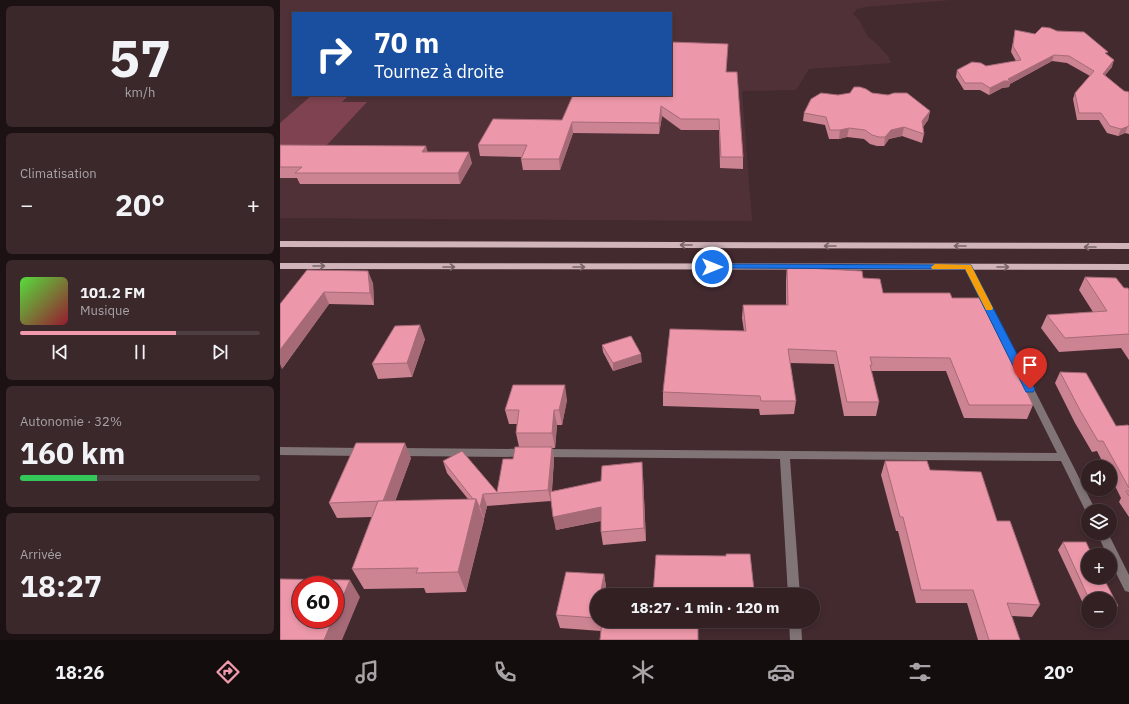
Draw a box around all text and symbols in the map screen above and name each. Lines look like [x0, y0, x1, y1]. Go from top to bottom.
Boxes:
text: 57 [109, 24, 171, 91]
text: 70 m [374, 24, 439, 61]
icon: right [308, 28, 360, 80]
text: Tournez à droite [374, 60, 504, 83]
text: km/h [125, 84, 155, 101]
text: Climatisation [20, 165, 97, 182]
text: 20° [115, 185, 165, 224]
text: − [20, 190, 33, 219]
text: + [247, 190, 260, 219]
one-way arrow [680, 241, 693, 249]
one-way arrow [824, 242, 837, 250]
one-way arrow [954, 242, 967, 250]
one-way arrow [1084, 243, 1097, 251]
position arrow [691, 246, 733, 288]
one-way arrow [312, 262, 325, 270]
one-way arrow [442, 263, 455, 271]
one-way arrow [572, 263, 585, 271]
one-way arrow [996, 263, 1009, 271]
text: 101.2 FM [80, 283, 145, 302]
text: Musique [80, 302, 130, 319]
icon: previous [49, 341, 71, 363]
icon: pause [129, 341, 151, 363]
icon: next [209, 341, 231, 363]
pin [1013, 348, 1047, 389]
icon: arrive [1019, 354, 1041, 376]
text: Autonomie · 32% [20, 413, 122, 430]
text: 160 km [20, 433, 125, 472]
map controls [1081, 460, 1117, 628]
button: sound [1081, 460, 1117, 496]
button: layers [1081, 504, 1117, 540]
text: Arrivée [20, 546, 62, 563]
button: + [1081, 548, 1117, 584]
text: 18:27 [20, 566, 102, 605]
speed limit sign: 60 [292, 576, 344, 628]
button: − [1081, 592, 1117, 628]
text: 18:27 · 1 min · 120 m [631, 598, 779, 617]
icon: directions [214, 658, 242, 686]
icon: music [353, 658, 381, 686]
icon: phone [491, 658, 519, 686]
icon: climate [629, 658, 657, 686]
icon: car [767, 658, 795, 686]
icon: filters [906, 658, 934, 686]
text: 18:26 [55, 661, 104, 684]
text: 20° [1044, 661, 1074, 684]

